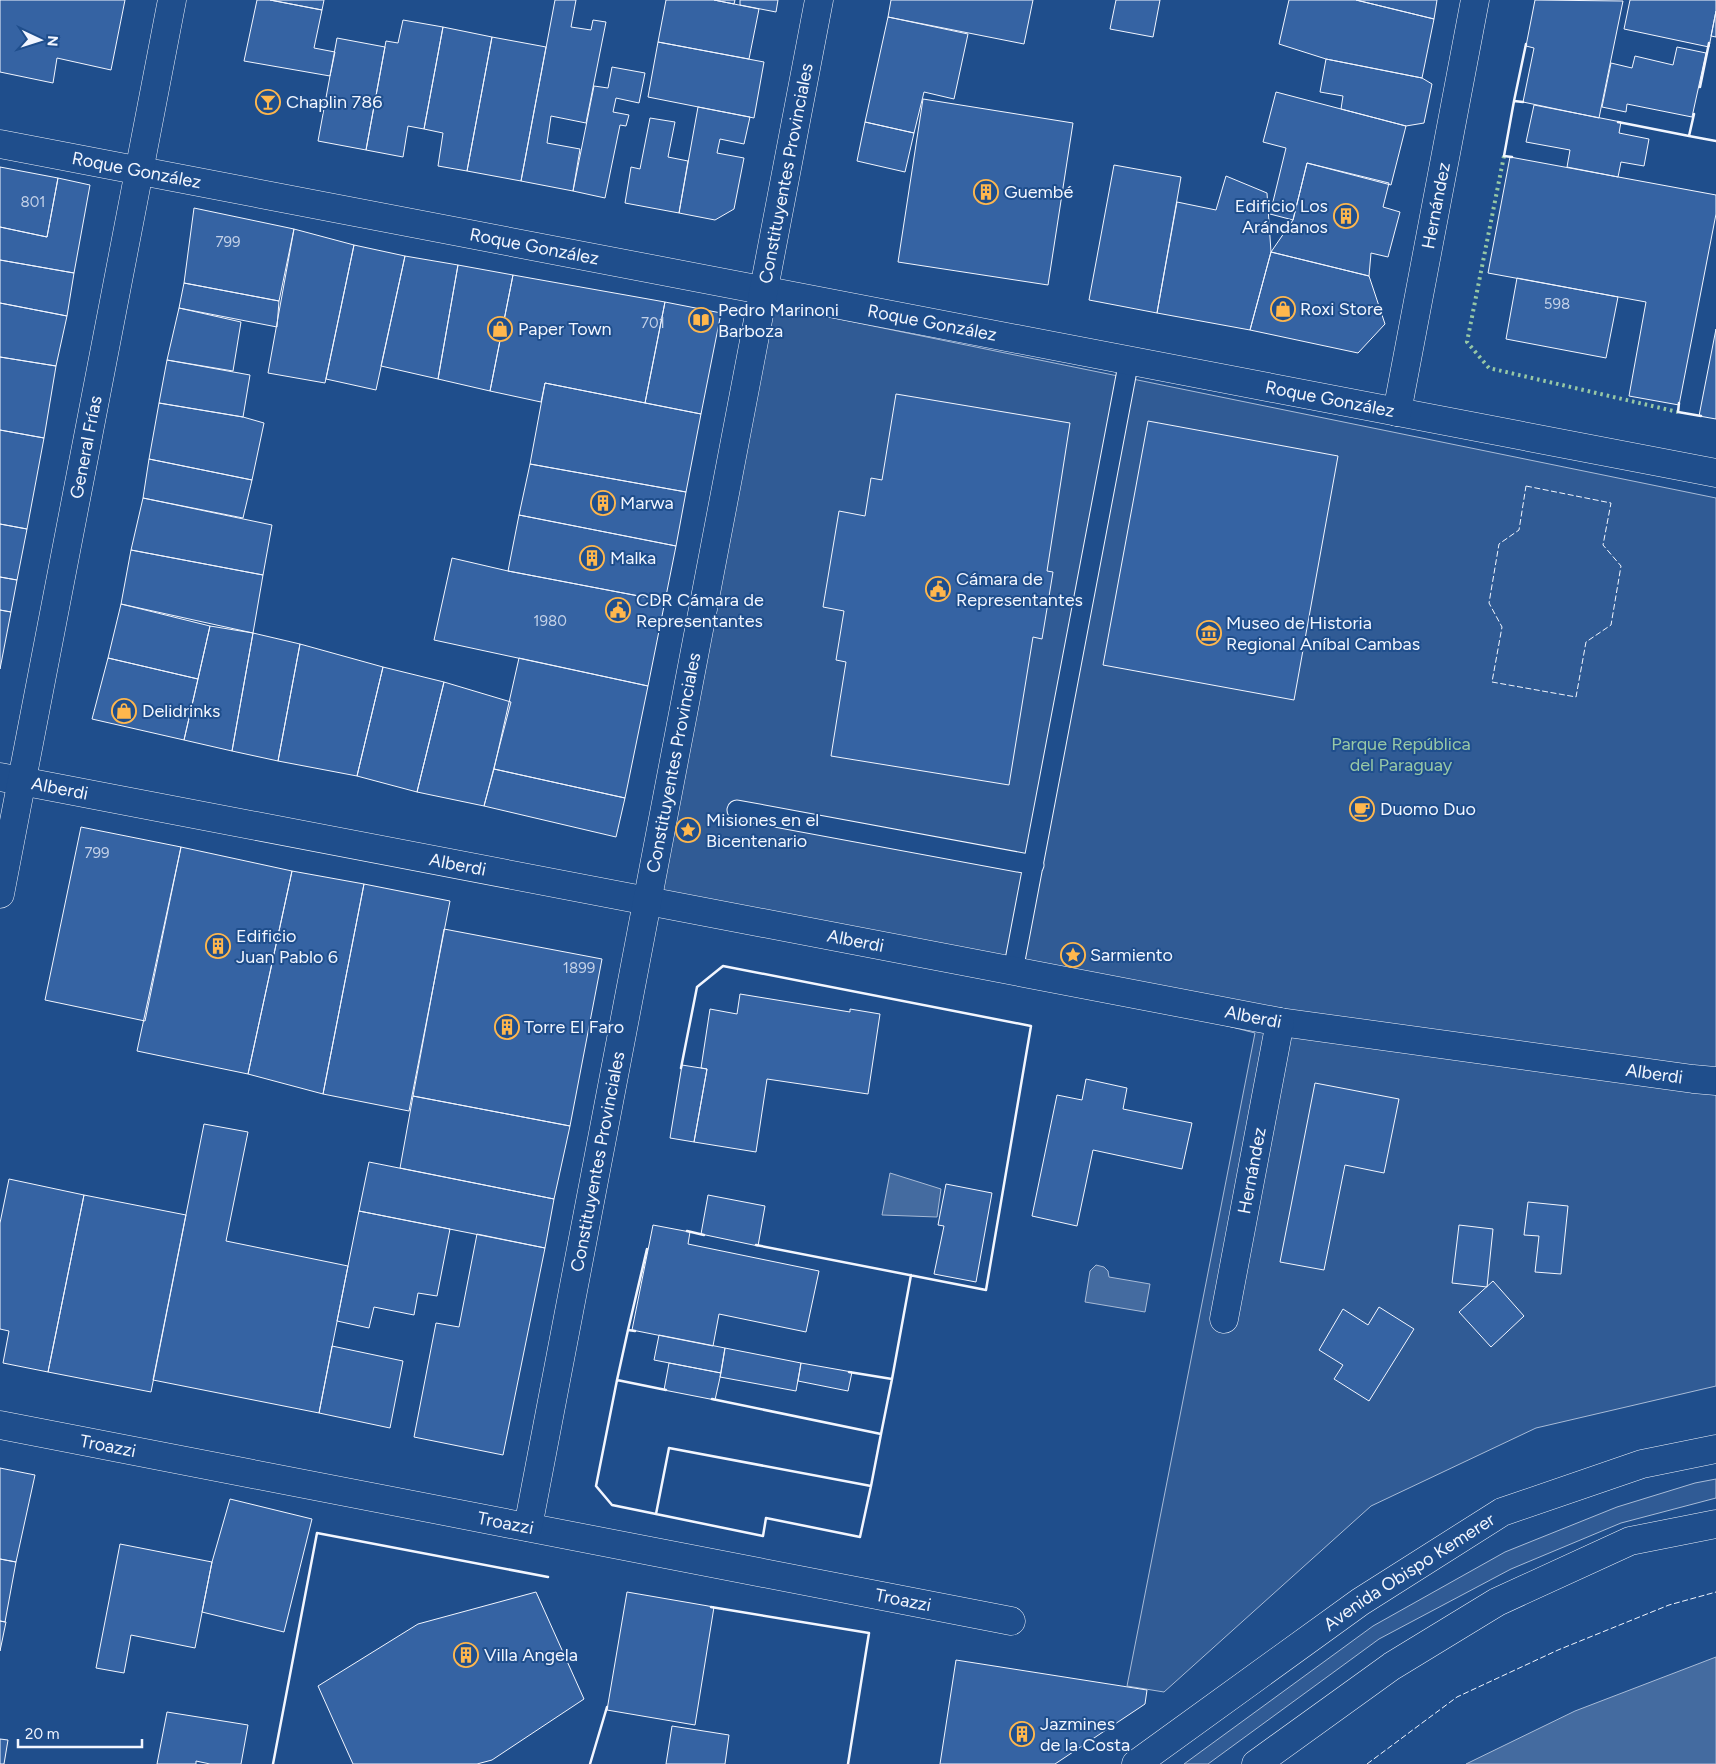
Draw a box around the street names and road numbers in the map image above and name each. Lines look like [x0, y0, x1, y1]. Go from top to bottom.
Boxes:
street label: Constituyentes Provinciales [754, 61, 818, 285]
street label: Roque González [70, 147, 203, 193]
street label: Hernández [1417, 160, 1455, 251]
street label: Roque González [468, 223, 601, 270]
street label: Roque González [865, 300, 999, 346]
street label: Roque González [1263, 376, 1396, 422]
street label: General Frías [65, 394, 107, 501]
street label: Constituyentes Provinciales [642, 651, 705, 875]
street label: Alberdi [30, 772, 90, 805]
street label: Alberdi [427, 848, 488, 881]
street label: Alberdi [825, 925, 886, 957]
street label: Alberdi [1223, 1001, 1284, 1033]
street label: Constituyentes Provinciales [566, 1050, 629, 1274]
street label: Alberdi [1624, 1059, 1684, 1088]
street label: Hernández [1233, 1125, 1271, 1216]
street label: Troazzi [78, 1430, 138, 1462]
street label: Troazzi [476, 1507, 536, 1539]
street label: Avenida Obispo Kemerer [1319, 1508, 1499, 1636]
street label: Troazzi [873, 1584, 933, 1616]

